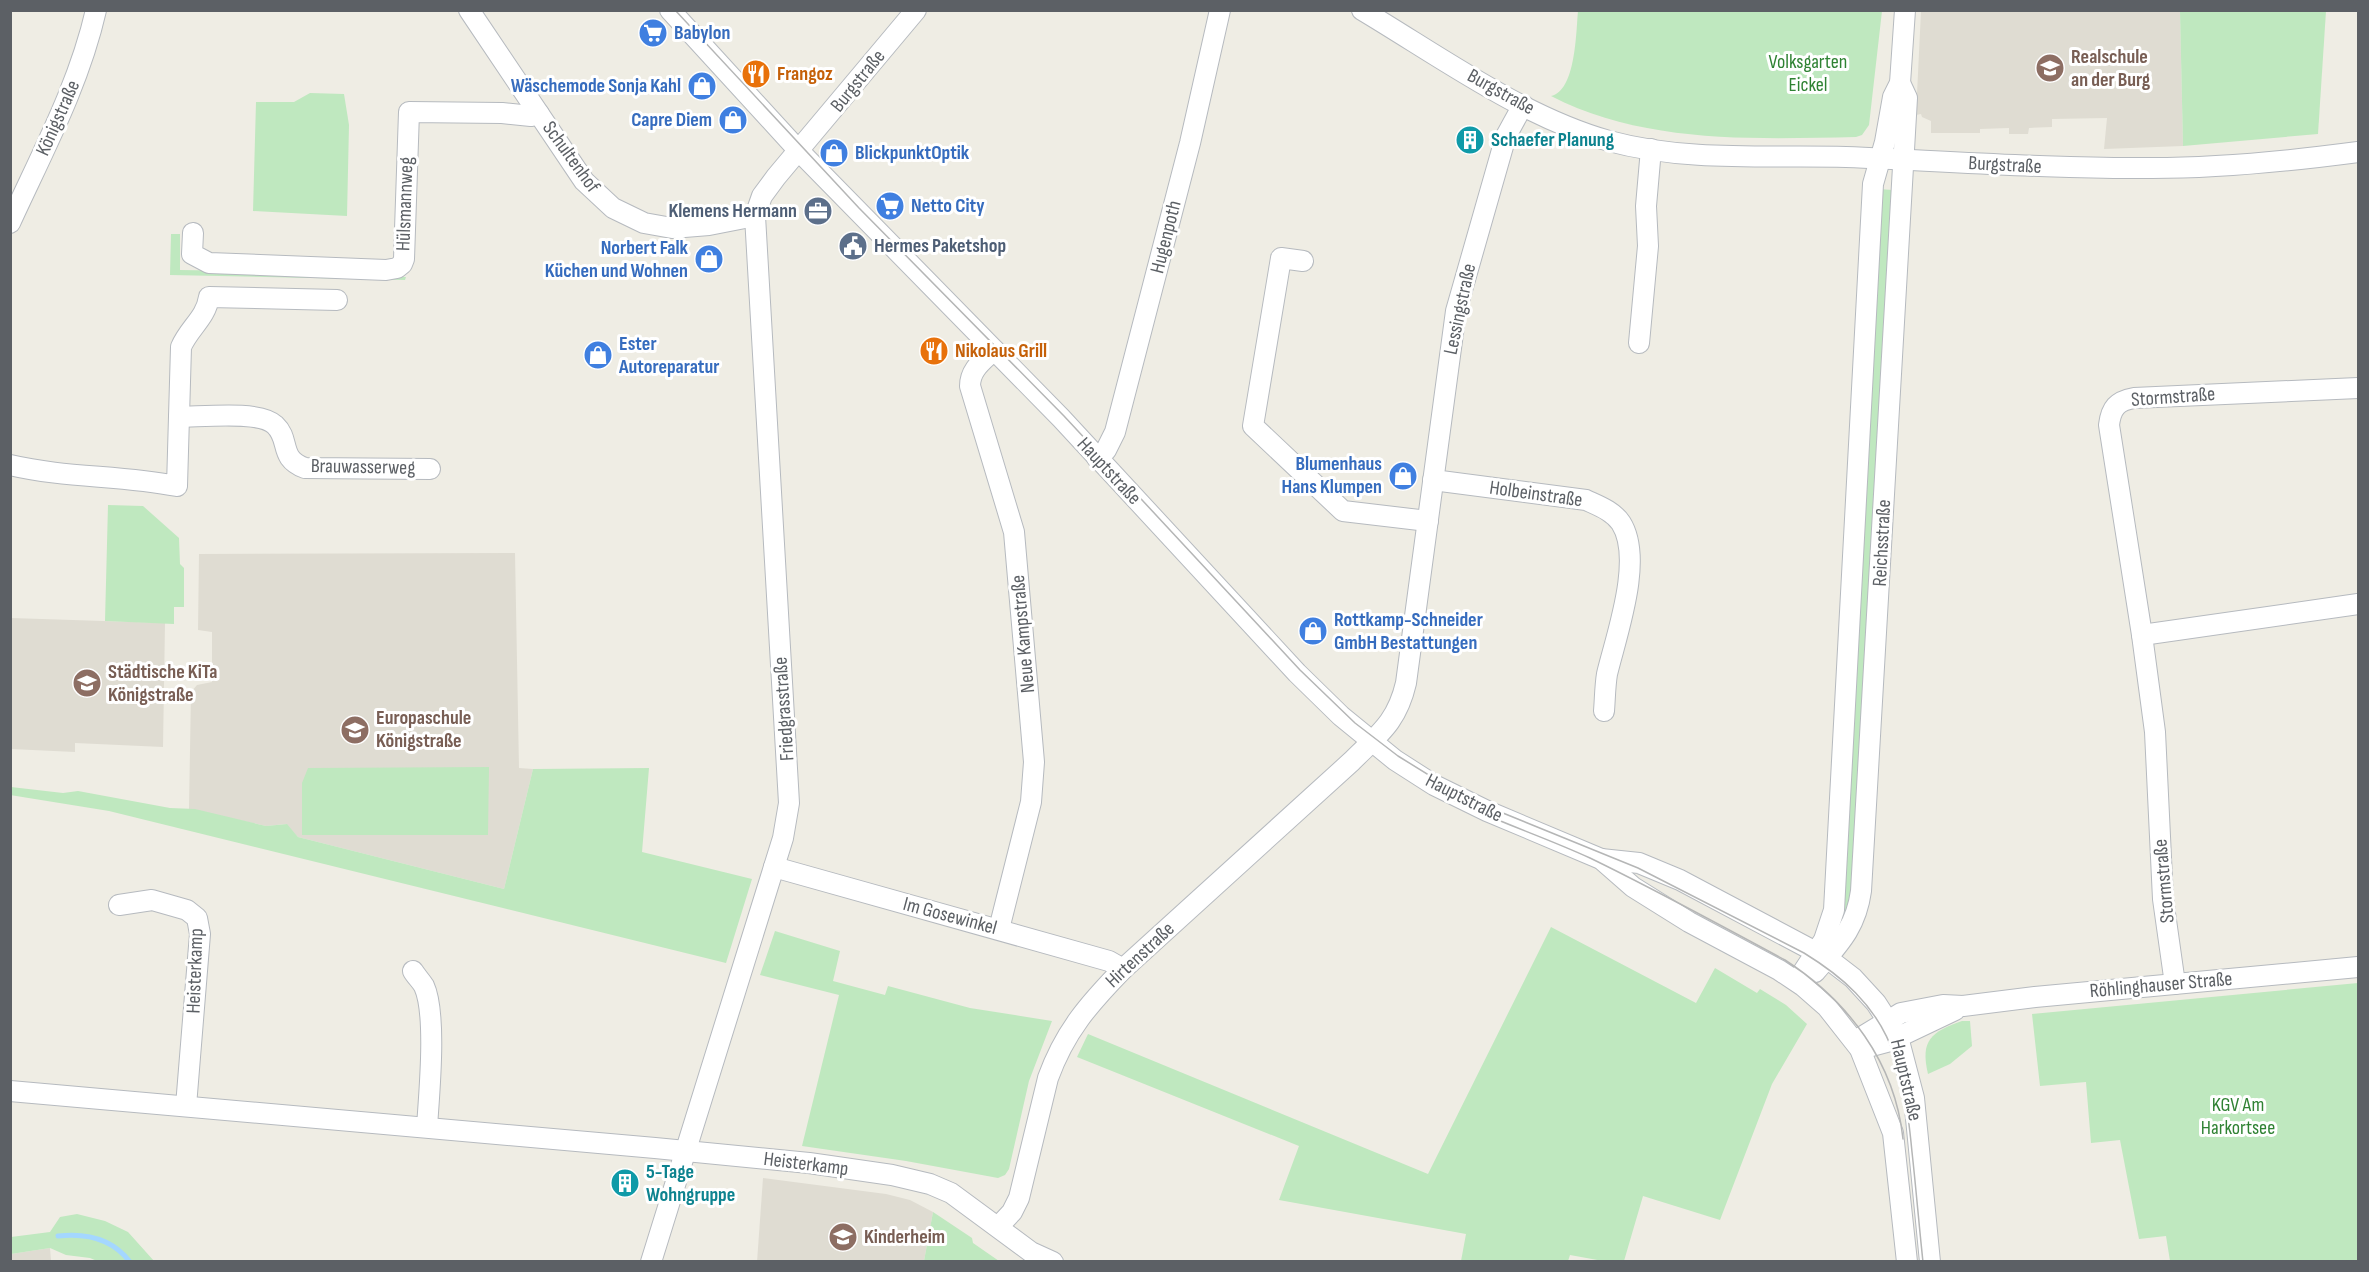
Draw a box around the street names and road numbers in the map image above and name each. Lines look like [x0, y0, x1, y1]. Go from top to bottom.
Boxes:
street label: Burgstraße [826, 45, 890, 117]
street label: Burgstraße [1463, 64, 1539, 120]
street label: Königstraße [31, 77, 85, 159]
street label: Schultenhof [537, 117, 605, 198]
street label: Burgstraße [1968, 151, 2042, 179]
street label: Hülsmannweg [391, 156, 419, 252]
street label: Hugenpoth [1145, 198, 1187, 276]
street label: Lessingstraße [1439, 261, 1481, 357]
street label: Stormstraße [2130, 382, 2216, 412]
street label: Hauptstraße [1072, 432, 1146, 510]
street label: Brauwasserweg [311, 454, 415, 480]
street label: Holbeinstraße [1488, 476, 1584, 512]
street label: Reichsstraße [1868, 499, 1896, 587]
street label: Neue Kampstraße [1006, 574, 1040, 694]
street label: Friedgrasstraße [768, 656, 800, 762]
street label: Hauptstraße [1421, 768, 1507, 828]
street label: Stormstraße [2148, 838, 2180, 924]
street label: Im Gosewinkel [900, 892, 1000, 940]
street label: Hirtenstraße [1101, 917, 1179, 993]
street label: Heisterkamp [182, 928, 208, 1014]
street label: Röhlinghauser Straße [2089, 967, 2233, 1003]
street label: Hauptstraße [1885, 1037, 1927, 1123]
street label: Heisterkamp [762, 1147, 850, 1181]

